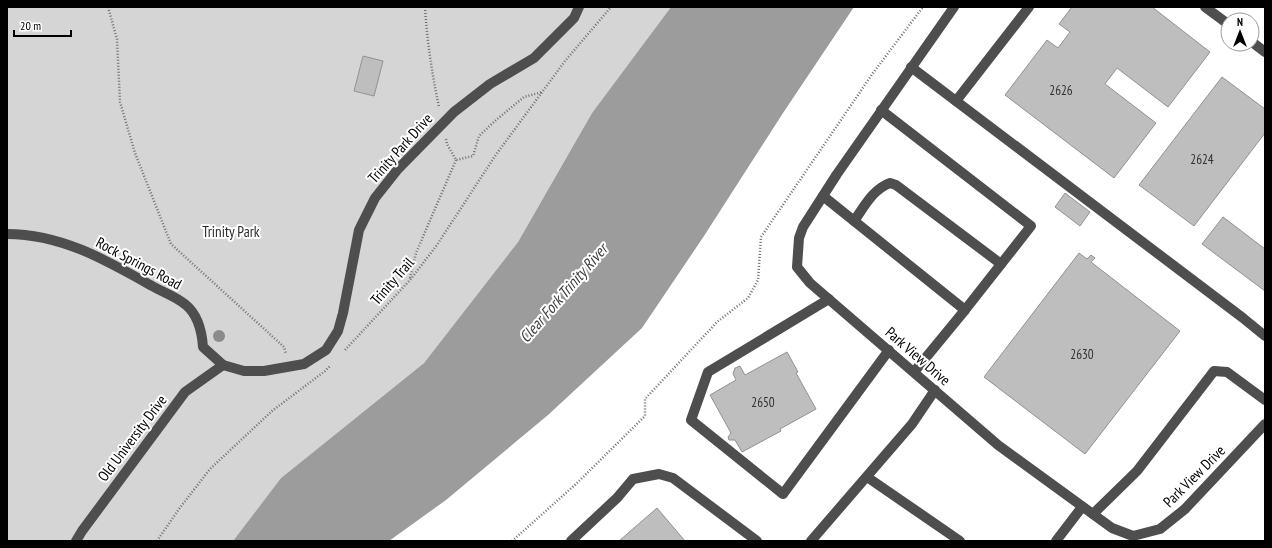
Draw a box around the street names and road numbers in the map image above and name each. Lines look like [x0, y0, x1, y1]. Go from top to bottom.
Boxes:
street label: Trinity Park Drive [364, 109, 436, 187]
street label: Rock Springs Road [93, 232, 185, 294]
street label: Trinity Trail [366, 253, 418, 309]
street label: Park View Drive [882, 323, 954, 389]
street label: Old University Drive [93, 391, 171, 485]
street label: Park View Drive [1159, 441, 1229, 511]

